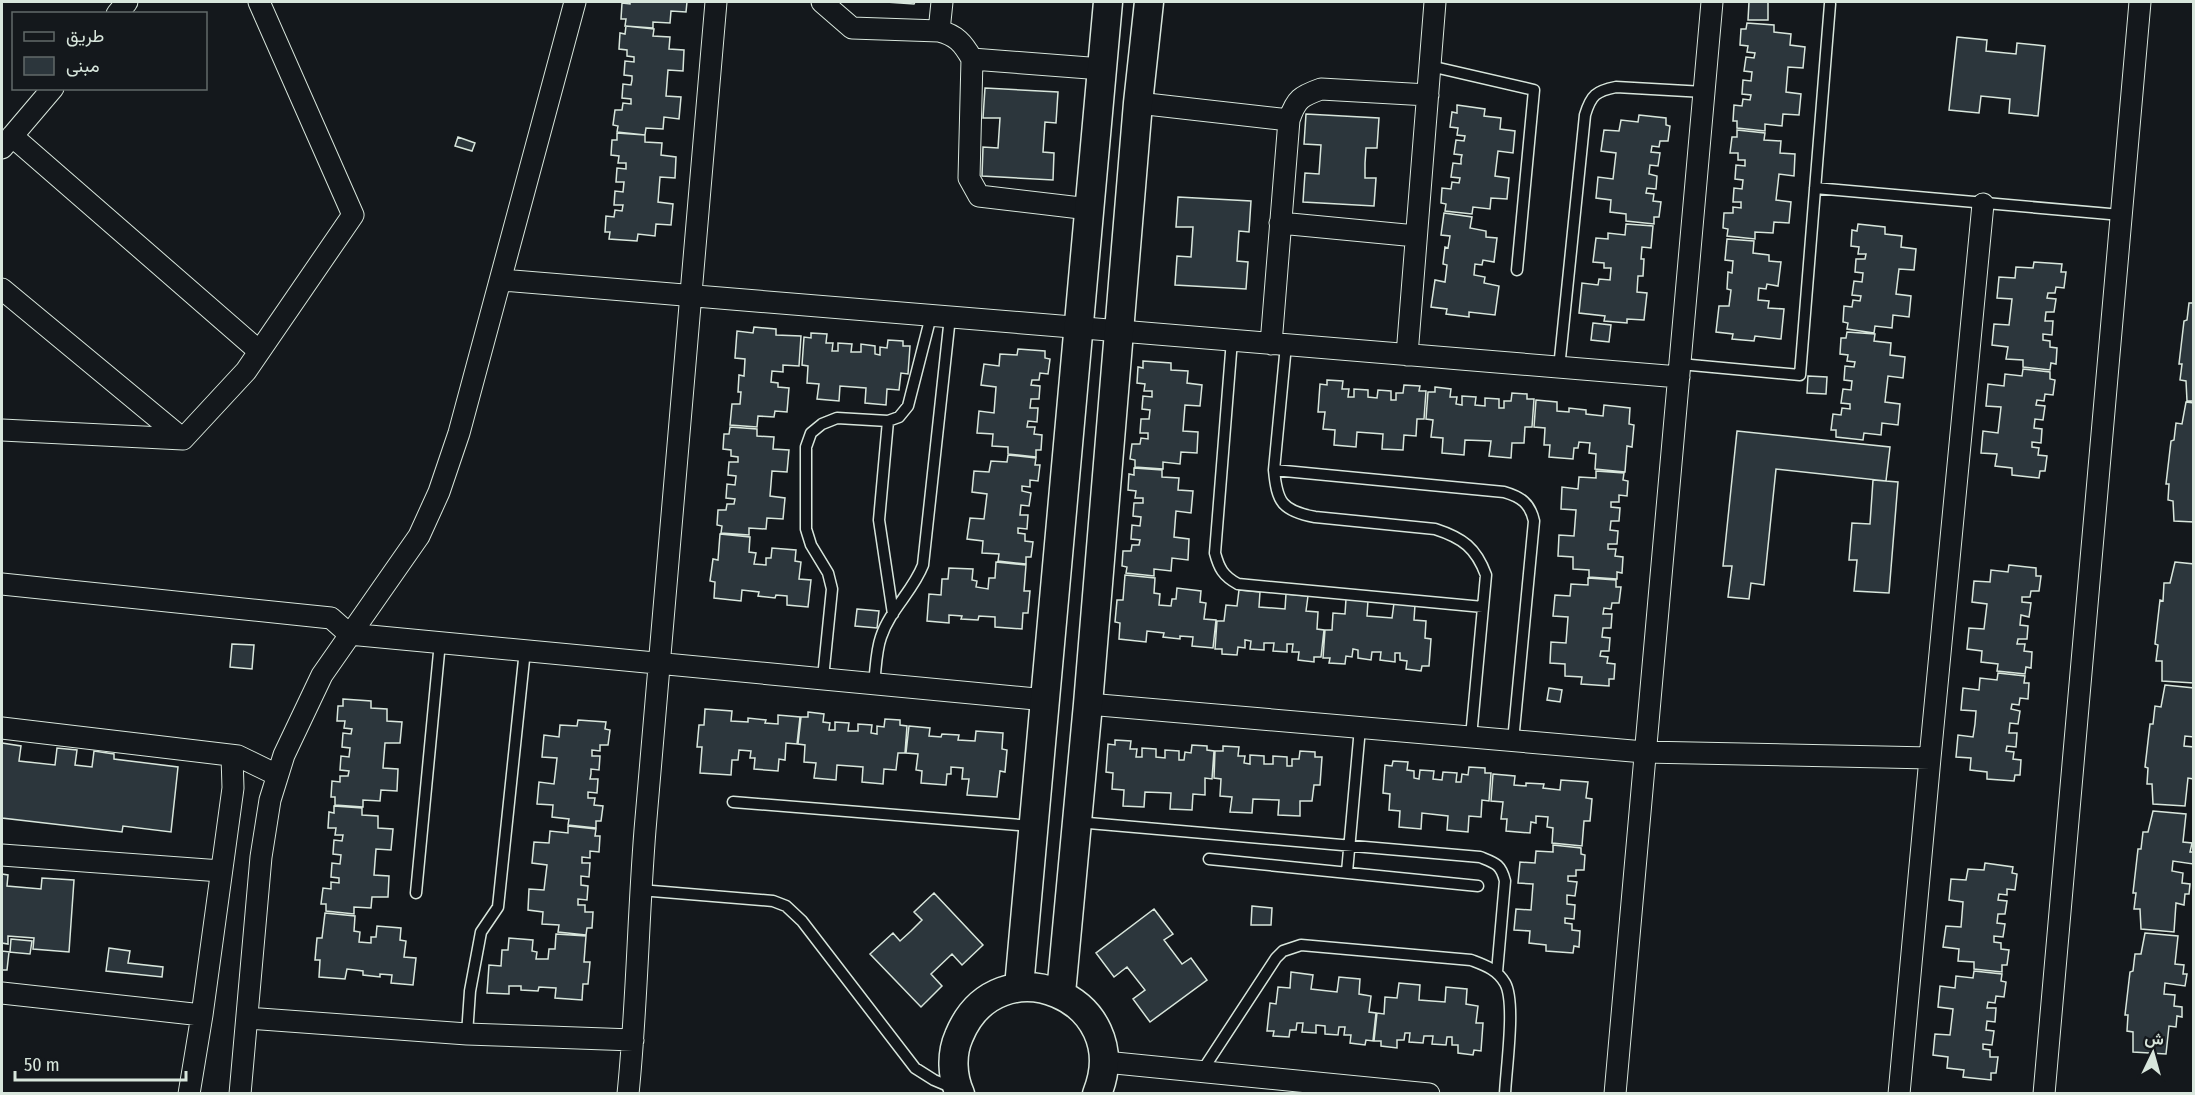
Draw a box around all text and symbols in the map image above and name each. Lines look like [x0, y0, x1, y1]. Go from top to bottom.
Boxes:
legend [12, 12, 207, 90]
text: طريق [66, 25, 104, 47]
text: مبنى [66, 55, 100, 77]
north arrow [2123, 1023, 2183, 1083]
text: ش [2144, 1028, 2165, 1049]
scale bar [15, 1044, 186, 1082]
text: 50 m [24, 1054, 60, 1076]

